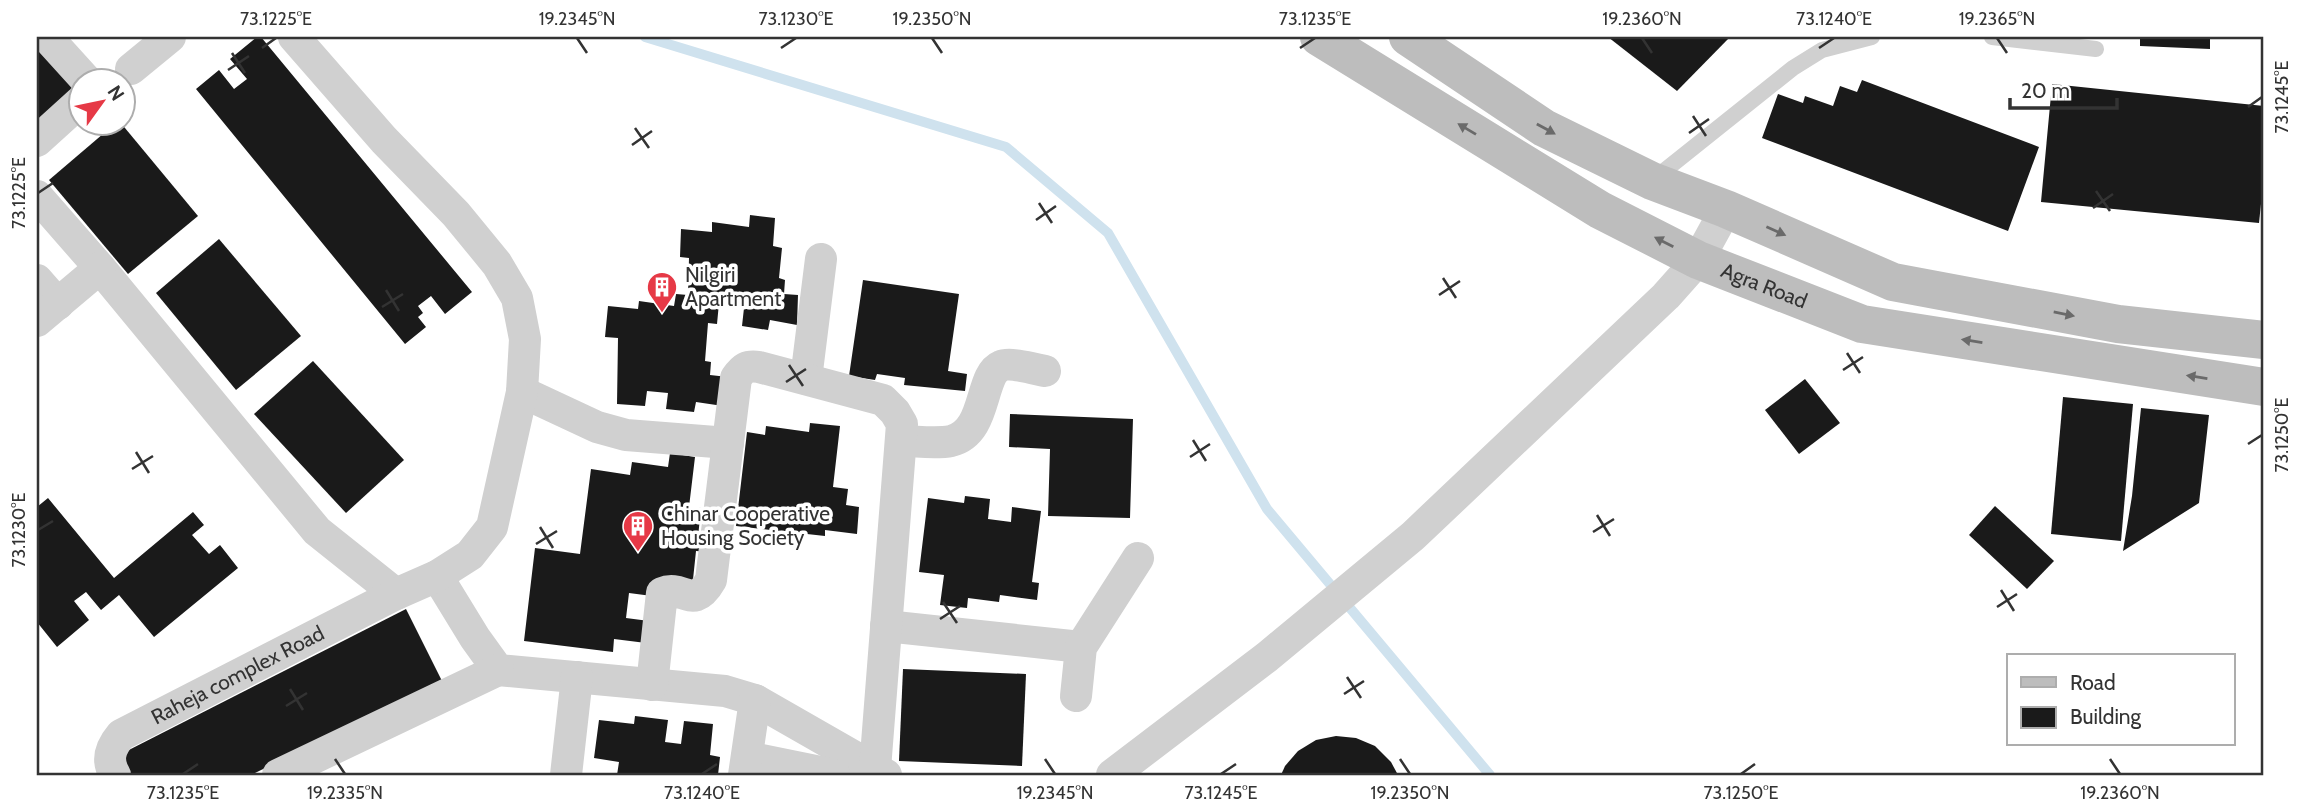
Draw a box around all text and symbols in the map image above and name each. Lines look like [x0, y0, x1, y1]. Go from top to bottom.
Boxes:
text: 73.1225°E [240, 8, 312, 30]
text: 19.2345°N [539, 8, 615, 30]
text: 73.1230°E [758, 8, 834, 30]
text: 19.2350°N [893, 8, 971, 30]
text: 73.1235°E [1279, 8, 1351, 30]
text: 19.2360°N [1602, 8, 1682, 30]
text: 73.1240°E [1796, 8, 1872, 30]
text: 19.2365°N [1959, 8, 2035, 30]
text: 73.1245°E [2271, 61, 2293, 133]
north arrow [66, 66, 136, 136]
scale bar [2010, 66, 2117, 110]
text: 20 m [2021, 78, 2070, 103]
text: N [103, 81, 129, 105]
one-way arrow [1458, 123, 1477, 135]
one-way arrow [1537, 123, 1556, 135]
text: 73.1225°E [8, 157, 30, 229]
one-way arrow [1766, 226, 1787, 237]
one-way arrow [1654, 237, 1674, 248]
street label: Agra Road [1718, 257, 1811, 313]
place label: Nilgiri Apartment [685, 262, 781, 311]
building icon: Nilgiri Apartment [645, 270, 679, 314]
one-way arrow [2053, 309, 2075, 320]
one-way arrow [1961, 335, 1983, 346]
one-way arrow [2186, 371, 2208, 382]
text: 73.1250°E [2271, 397, 2293, 473]
text: 73.1230°E [8, 492, 30, 568]
place label: Chinar Cooperative Housing Society [661, 501, 830, 550]
building icon: Chinar Cooperative Housing Society [621, 509, 655, 553]
street label: Raheja complex Road [147, 620, 328, 729]
legend [2007, 654, 2234, 746]
text: Road [2070, 670, 2116, 695]
text: Building [2070, 704, 2142, 729]
text: 73.1235°E [147, 782, 219, 804]
text: 19.2335°N [307, 782, 383, 804]
text: 73.1240°E [664, 782, 740, 804]
text: 19.2345°N [1017, 782, 1093, 804]
text: 73.1245°E [1185, 782, 1257, 804]
text: 19.2350°N [1371, 782, 1449, 804]
text: 73.1250°E [1703, 782, 1779, 804]
text: 19.2360°N [2080, 782, 2160, 804]

